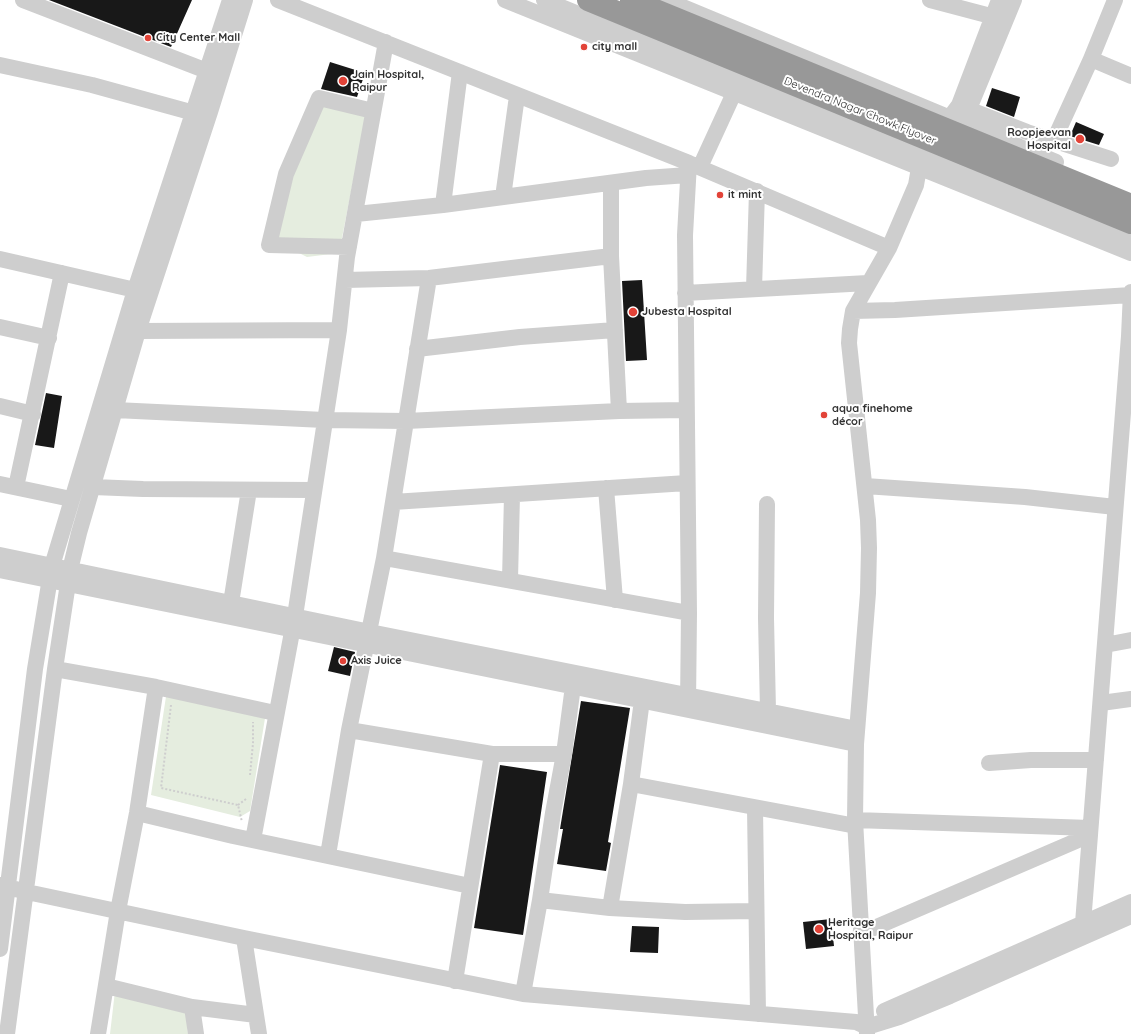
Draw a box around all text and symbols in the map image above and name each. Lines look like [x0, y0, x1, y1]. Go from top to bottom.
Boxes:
place label: City Center Mall [156, 31, 240, 45]
marker: City Center Mall [143, 33, 153, 43]
place label: city mall [592, 40, 637, 54]
marker: city mall [579, 42, 589, 52]
place label: Jain Hospital, Raipur [352, 68, 424, 94]
street label: Devendra Nagar Chowk Flyover [782, 74, 938, 148]
marker: Jain Hospital, Raipur [337, 75, 349, 87]
place label: Roopjeevan Hospital [1007, 126, 1071, 152]
marker: Roopjeevan Hospital [1074, 133, 1086, 145]
place label: it mint [728, 188, 762, 202]
marker: it mint [715, 190, 725, 200]
place label: Jubesta Hospital [642, 305, 732, 319]
marker: Jubesta Hospital [627, 306, 639, 318]
place label: aqua finehome décor [832, 402, 913, 428]
marker: aqua finehome décor [819, 410, 829, 420]
place label: Axis Juice [351, 654, 402, 668]
marker: Axis Juice [338, 656, 348, 666]
place label: Heritage Hospital, Raipur [828, 916, 913, 942]
marker: Heritage Hospital, Raipur [813, 923, 825, 935]

